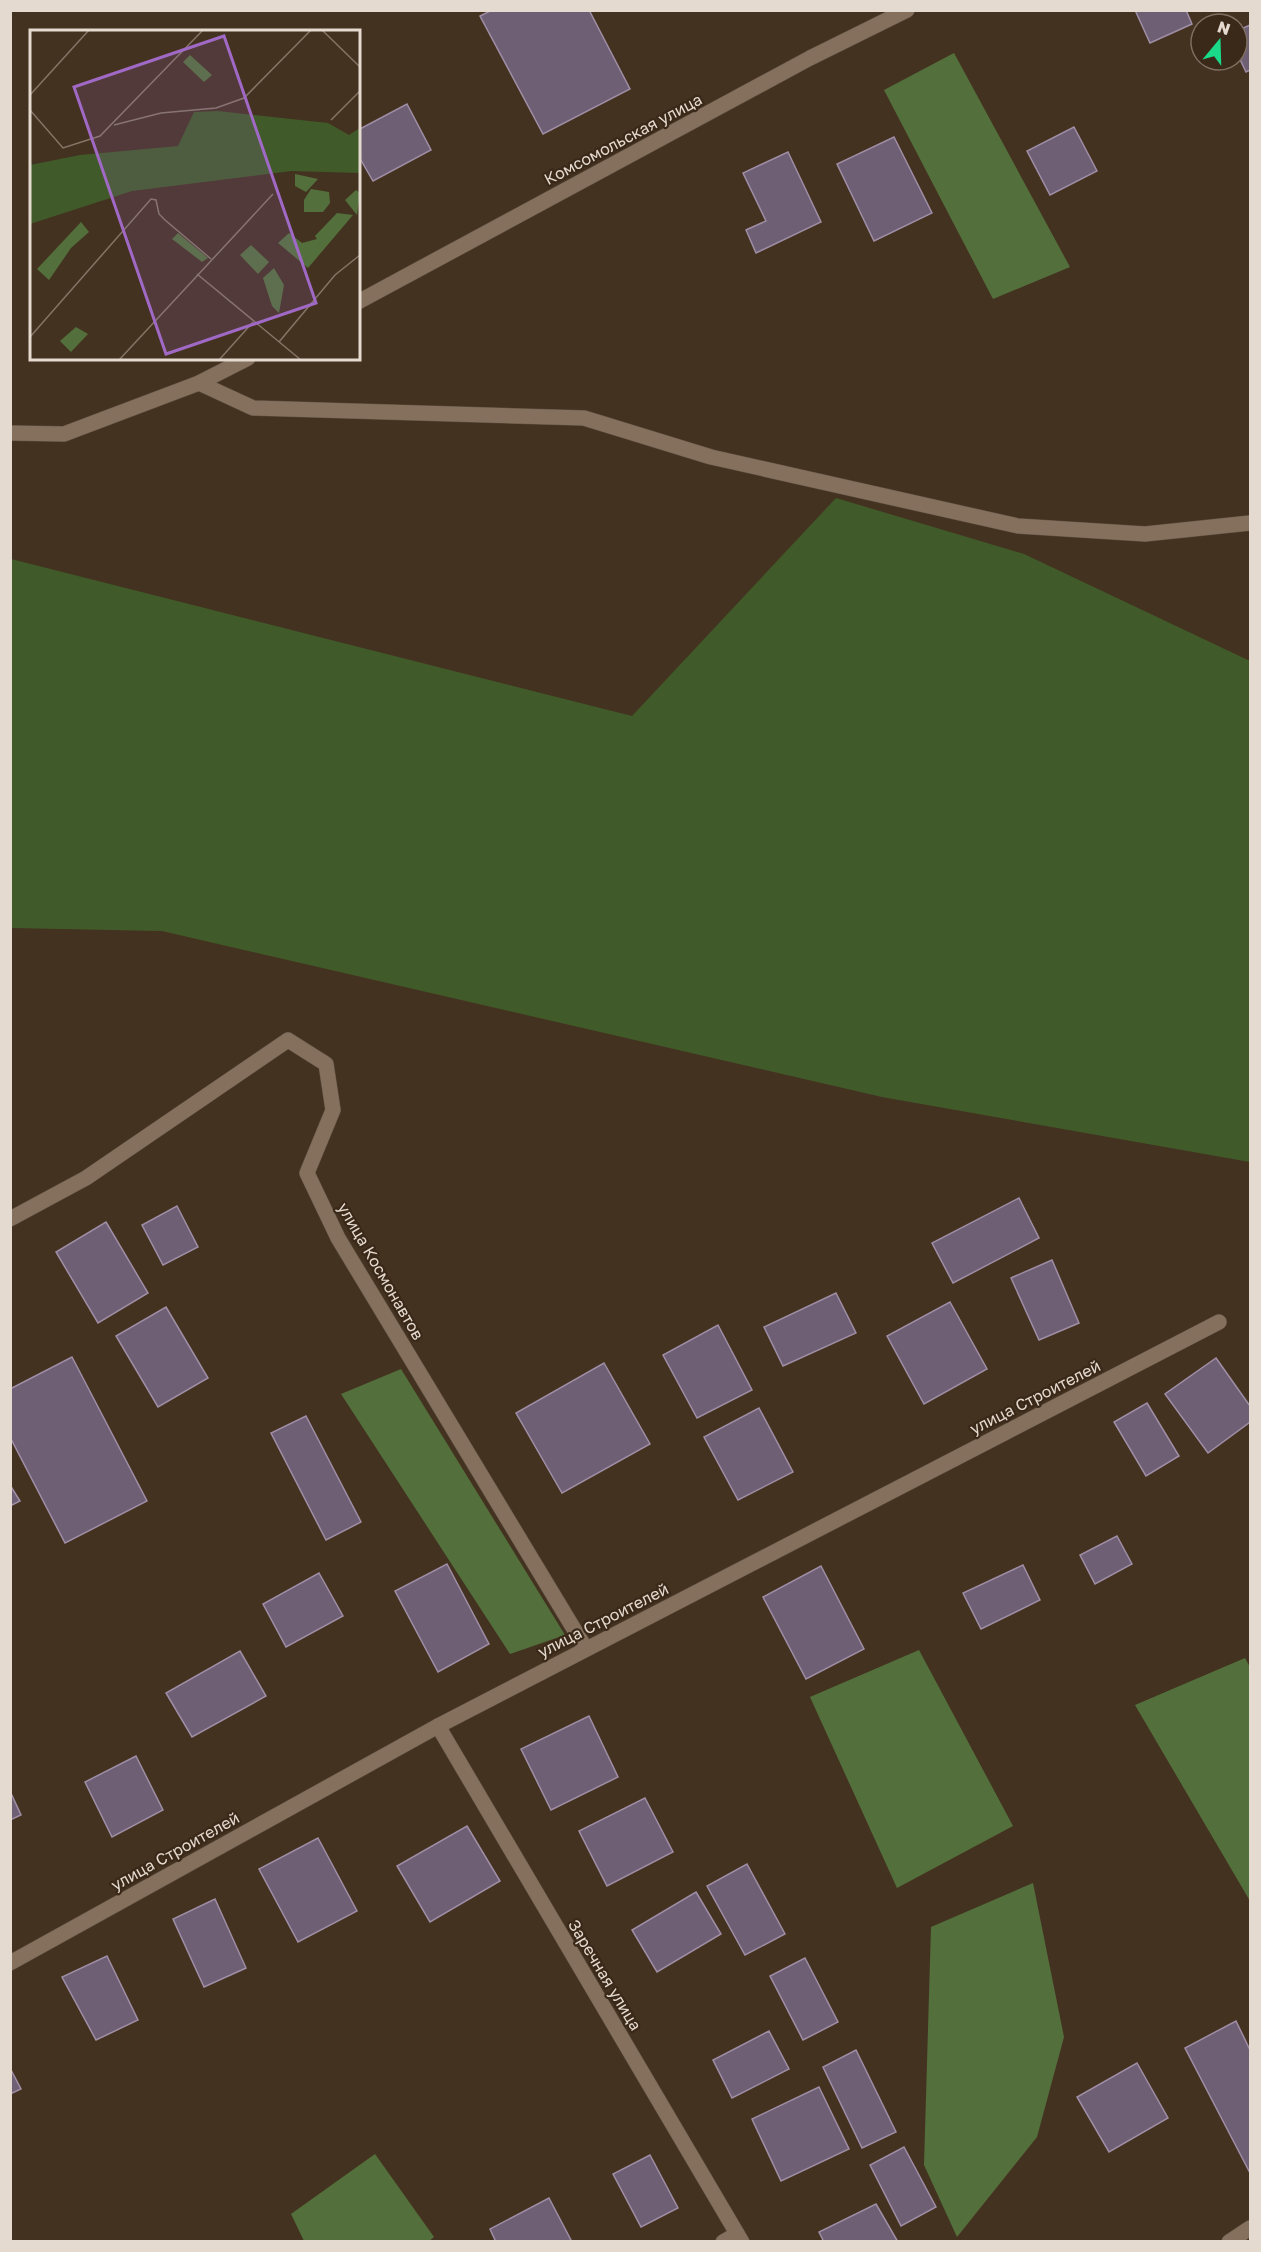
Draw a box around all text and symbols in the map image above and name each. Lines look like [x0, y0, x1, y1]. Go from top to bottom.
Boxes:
north arrow [1189, 12, 1249, 72]
text: N [1215, 16, 1233, 39]
inset map [30, 30, 360, 360]
street label: Комсомольская улица [541, 89, 705, 189]
street label: улица Космонавтов [334, 1199, 428, 1343]
street label: улица Строителей [966, 1355, 1104, 1439]
street label: улица Строителей [534, 1578, 672, 1662]
street label: улица Строителей [107, 1807, 243, 1895]
street label: Заречная улица [564, 1916, 646, 2034]

